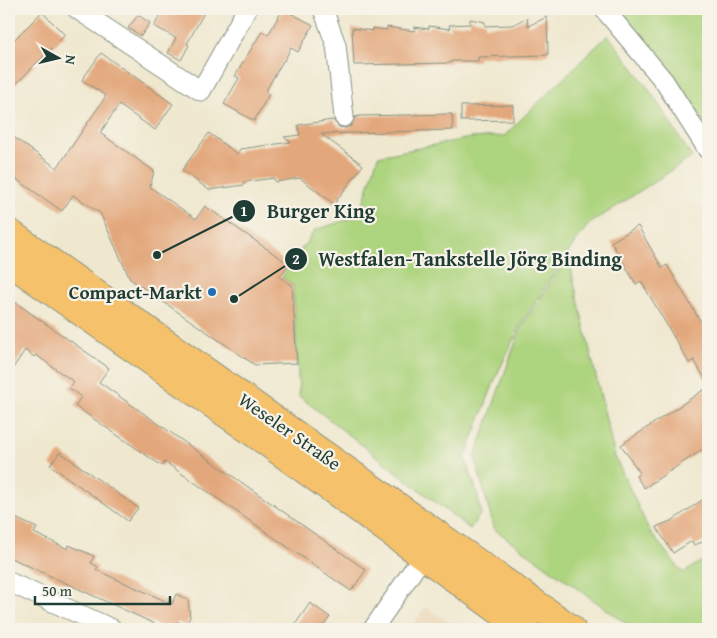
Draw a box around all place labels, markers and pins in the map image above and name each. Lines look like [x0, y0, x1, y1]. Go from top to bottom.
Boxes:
callout: Burger King [232, 193, 385, 228]
callout: Westfalen-Tankstelle Jörg Binding [283, 241, 632, 276]
place label: Compact-Markt [69, 278, 203, 306]
marker: Compact-Markt [206, 286, 218, 298]

